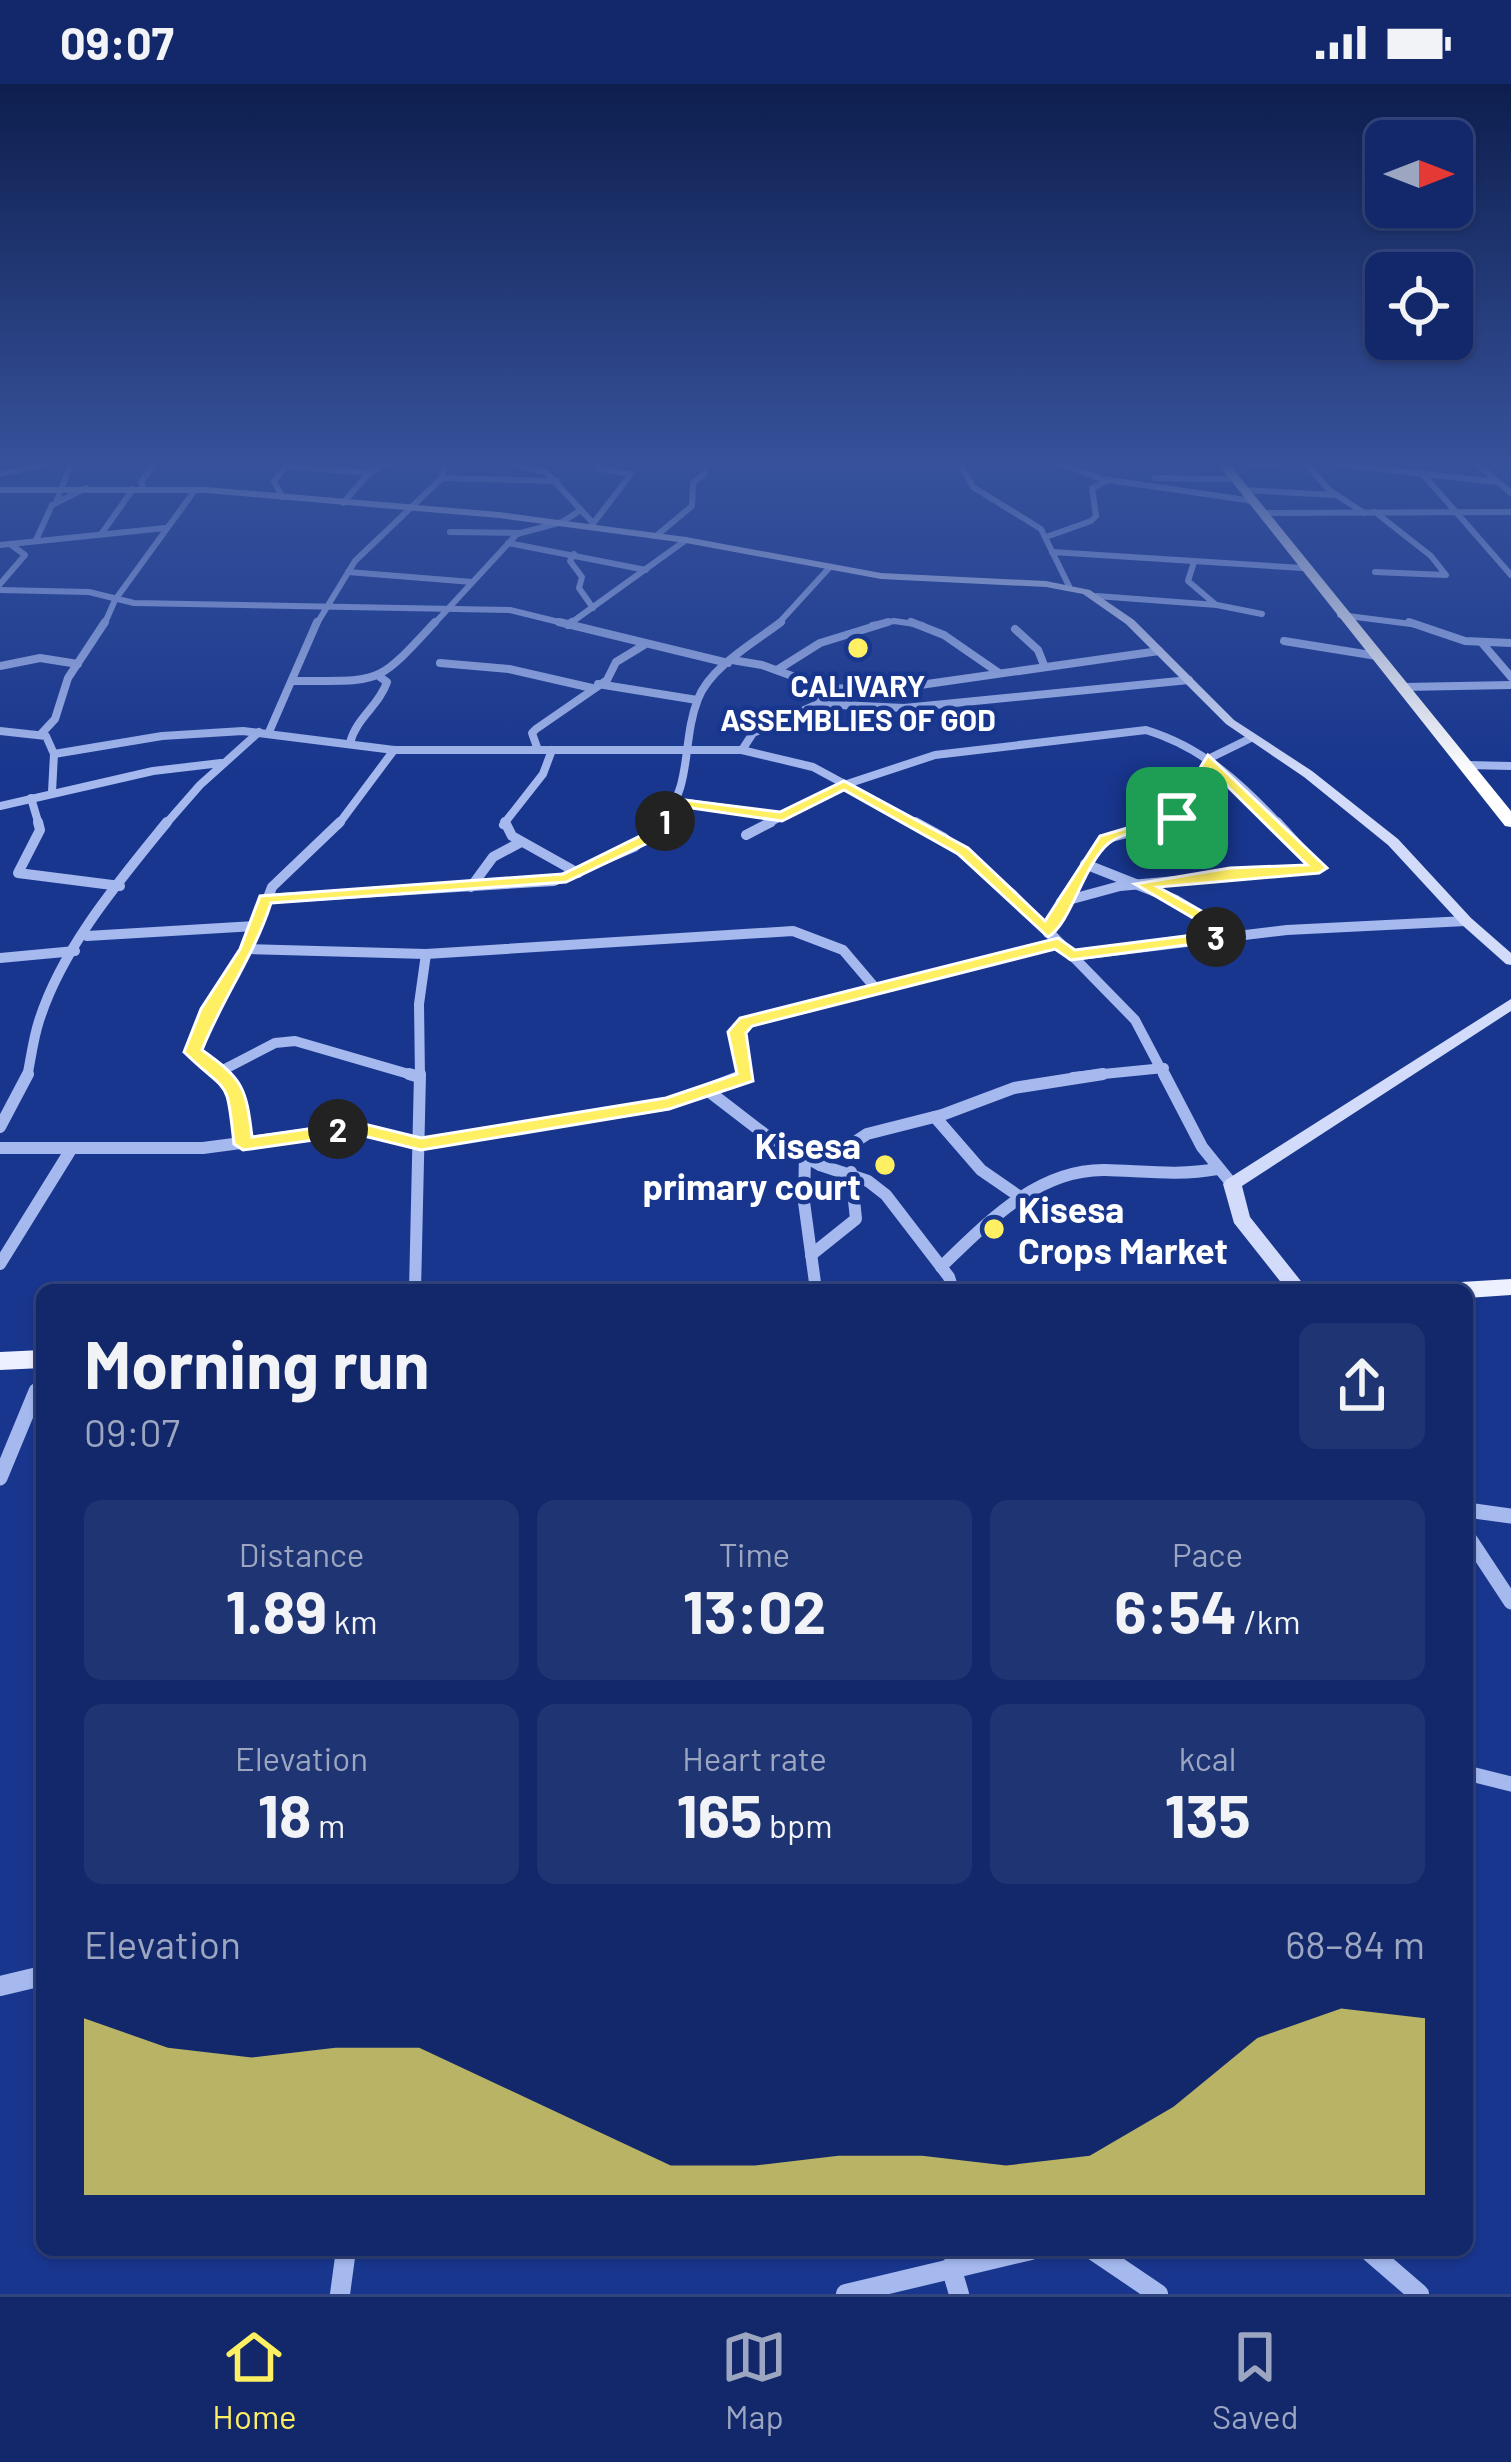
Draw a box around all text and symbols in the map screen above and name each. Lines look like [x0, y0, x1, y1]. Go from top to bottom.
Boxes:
text: 09:07 [60, 15, 174, 69]
north arrow [1365, 120, 1473, 228]
map controls [1365, 120, 1473, 360]
button: locate [1365, 252, 1473, 360]
marker: CALIVARY ASSEMBLIES OF GOD [845, 635, 871, 661]
place label: CALIVARY ASSEMBLIES OF GOD [720, 667, 996, 737]
pin [1126, 767, 1228, 869]
icon: arrive [1144, 785, 1210, 851]
pin: 1 [635, 791, 695, 851]
text: 1 [659, 801, 671, 841]
pin: 3 [1186, 907, 1246, 967]
text: 3 [1207, 917, 1225, 957]
pin: 2 [308, 1099, 368, 1159]
text: 2 [329, 1109, 347, 1149]
place label: Kisesa primary court [643, 1123, 861, 1207]
marker: Kisesa primary court [872, 1152, 898, 1178]
place label: Kisesa Crops Market [1018, 1187, 1228, 1271]
marker: Kisesa Crops Market [981, 1216, 1007, 1242]
text: Morning run [84, 1323, 430, 1402]
button: share [1299, 1323, 1425, 1449]
text: 09:07 [84, 1408, 180, 1455]
text: Distance [239, 1534, 364, 1574]
text: Time [719, 1534, 790, 1574]
text: Pace [1172, 1534, 1243, 1574]
text: 1.89 [225, 1574, 327, 1646]
text: 13:02 [683, 1574, 826, 1646]
text: 6:54 [1114, 1574, 1237, 1646]
text: km [327, 1601, 378, 1641]
text: /km [1237, 1601, 1301, 1641]
text: Elevation [235, 1738, 368, 1778]
text: Heart rate [682, 1738, 827, 1778]
text: kcal [1179, 1738, 1236, 1778]
text: 18 [258, 1778, 311, 1850]
text: 165 [677, 1778, 762, 1850]
text: 135 [1165, 1778, 1250, 1850]
text: m [311, 1805, 345, 1845]
text: bpm [762, 1805, 832, 1845]
text: Elevation [84, 1920, 241, 1967]
text: 68–84 m [1285, 1920, 1425, 1967]
tab: Home [212, 2324, 297, 2436]
tab: Map [721, 2324, 787, 2436]
tab: Saved [1212, 2324, 1299, 2436]

